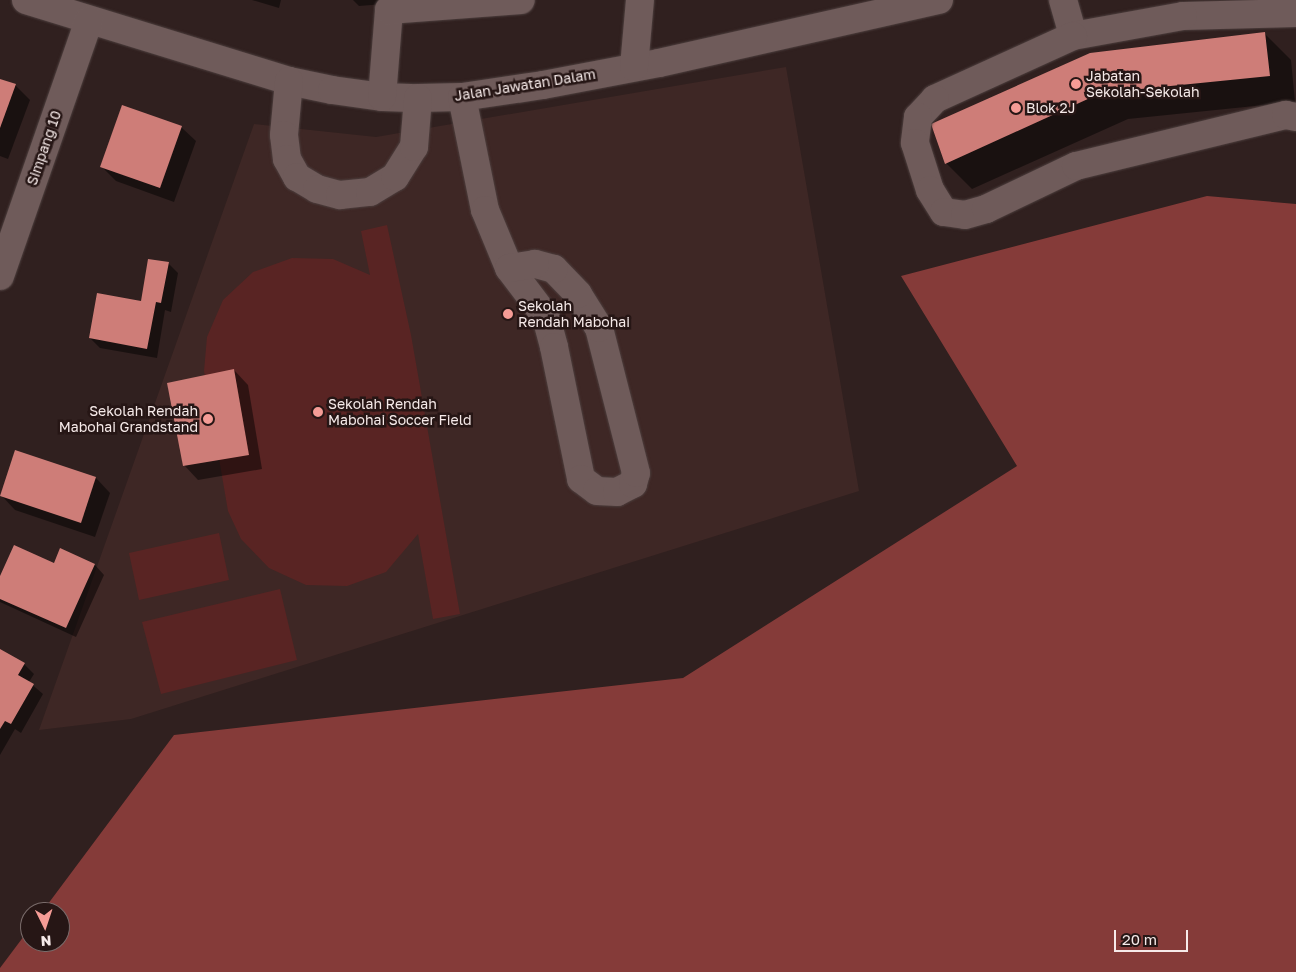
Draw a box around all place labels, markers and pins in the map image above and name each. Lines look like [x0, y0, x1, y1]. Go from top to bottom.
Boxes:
place label: Jabatan Sekolah-Sekolah [1086, 68, 1200, 100]
marker: Jabatan Sekolah-Sekolah [1070, 78, 1082, 90]
place label: Blok 2J [1026, 100, 1075, 116]
marker: Blok 2J [1010, 102, 1022, 114]
place label: Sekolah Rendah Mabohai [518, 298, 630, 331]
marker: Sekolah Rendah Mabohai [502, 308, 514, 320]
place label: Sekolah Rendah Mabohai Soccer Field [328, 396, 472, 428]
place label: Sekolah Rendah Mabohai Grandstand [59, 403, 198, 436]
marker: Sekolah Rendah Mabohai Soccer Field [312, 406, 324, 418]
marker: Sekolah Rendah Mabohai Grandstand [202, 413, 214, 425]

